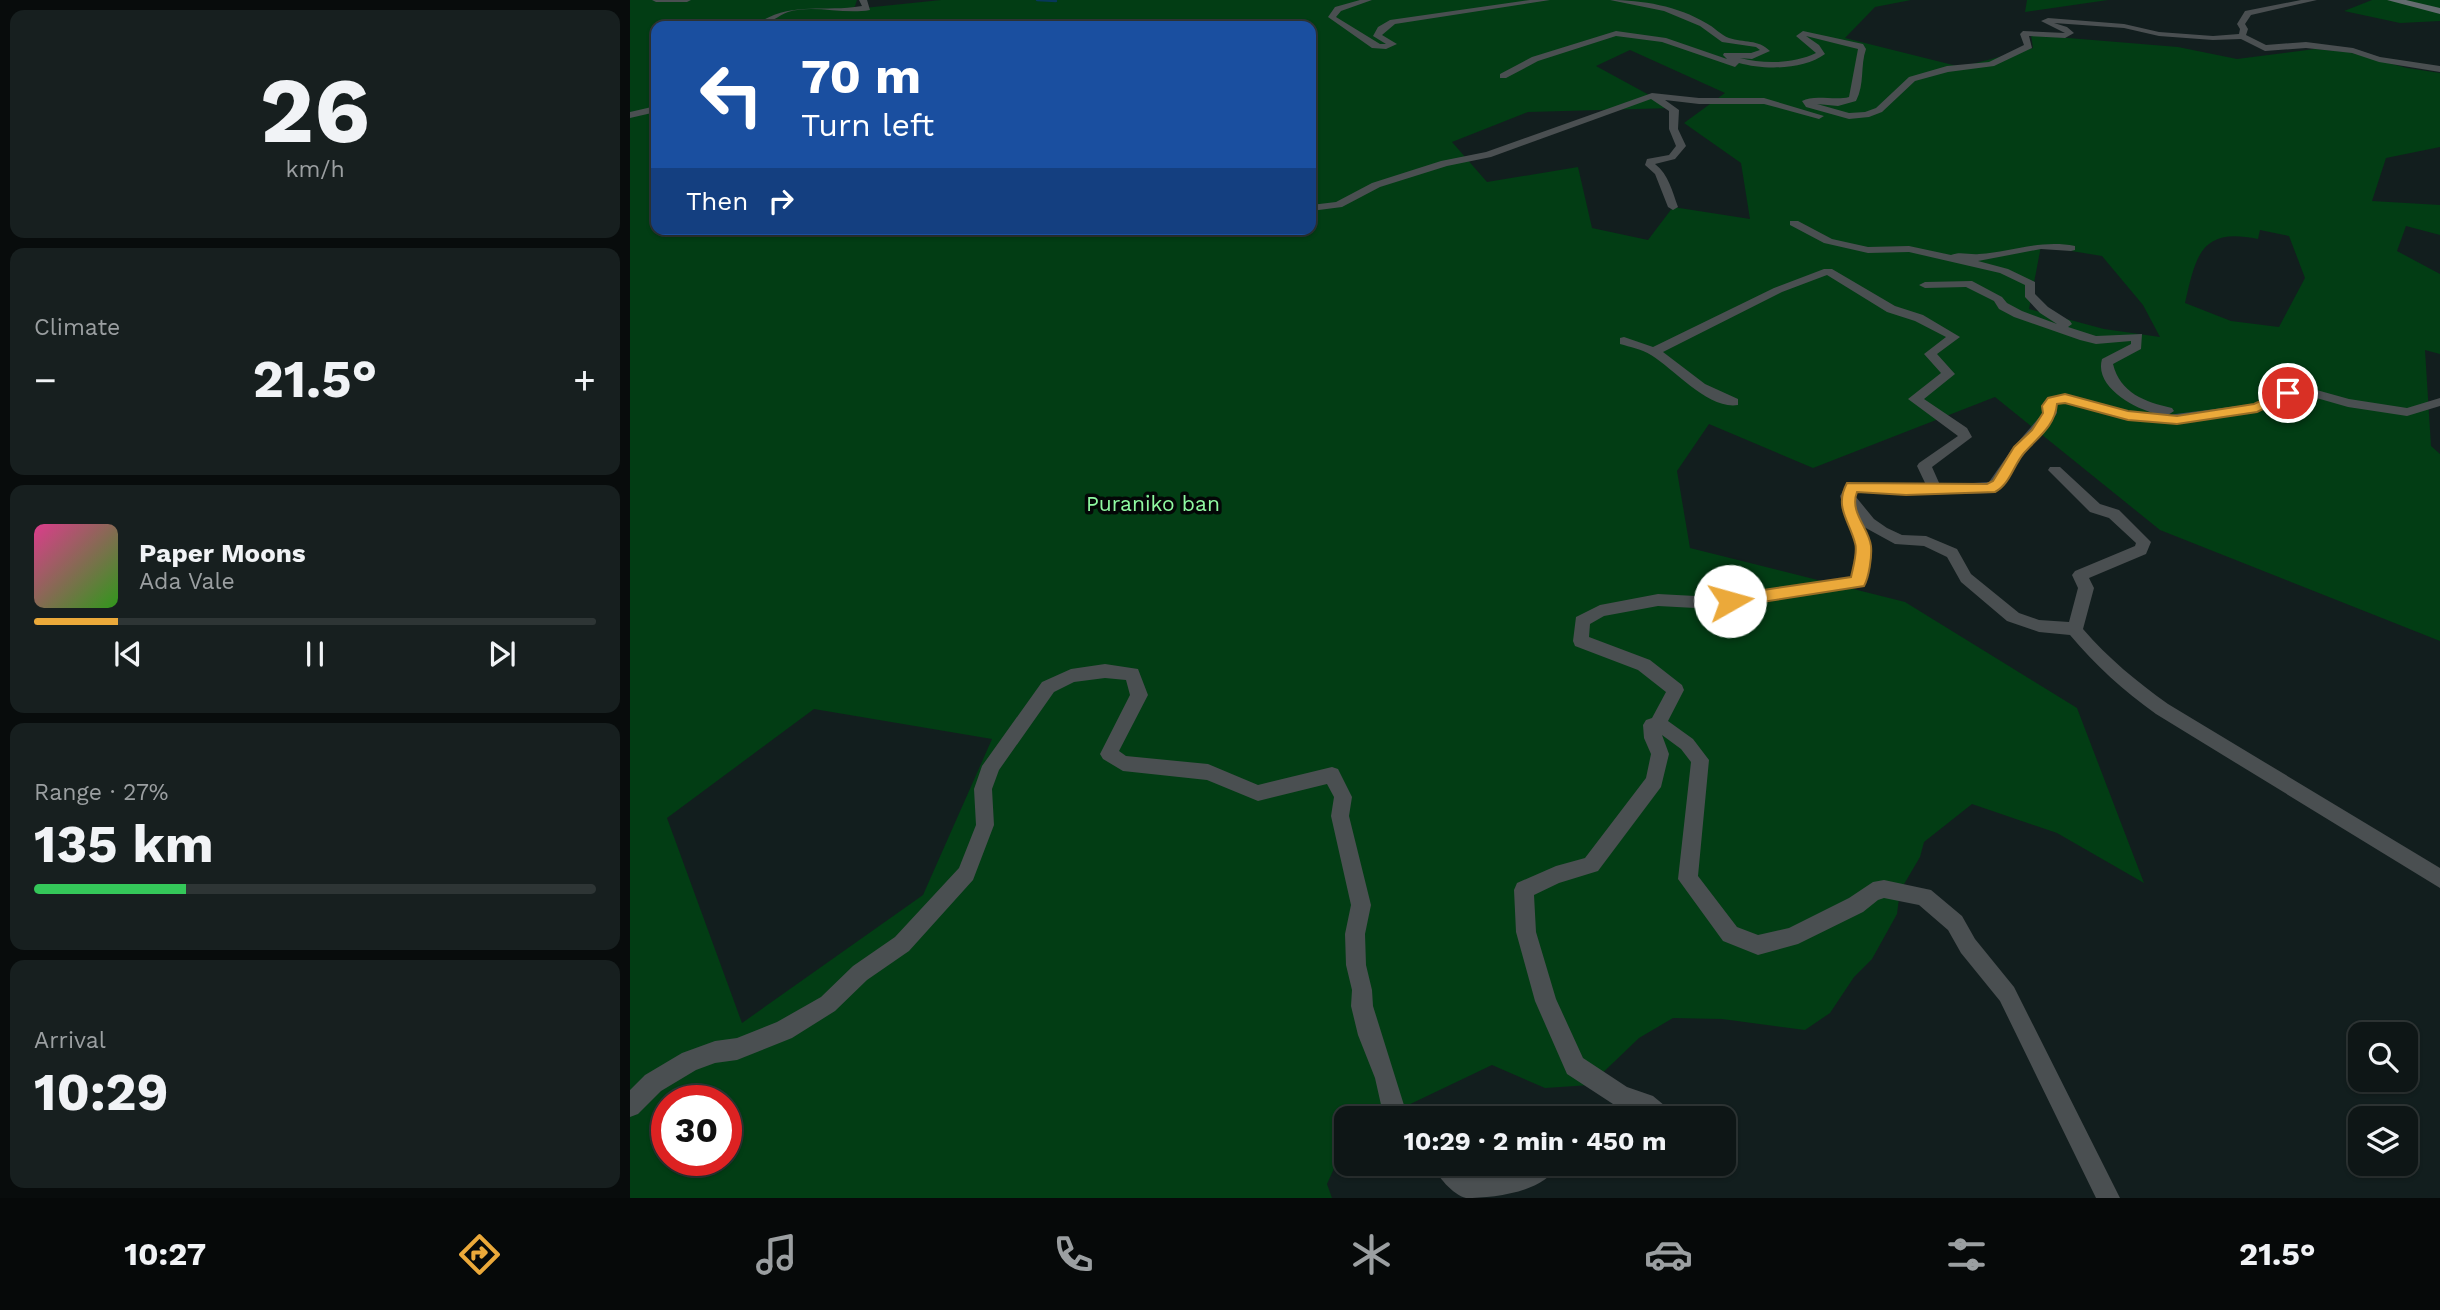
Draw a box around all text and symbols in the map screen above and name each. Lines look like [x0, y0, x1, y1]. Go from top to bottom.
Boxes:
text: 70 m [801, 47, 921, 105]
icon: left [686, 49, 777, 140]
text: 26 [260, 57, 370, 164]
text: Turn left [801, 106, 934, 144]
text: km/h [285, 156, 345, 183]
icon: right [762, 182, 800, 220]
text: Then [686, 186, 748, 216]
text: Climate [34, 314, 120, 341]
text: 21.5° [253, 349, 377, 410]
text: − [34, 358, 57, 402]
text: + [573, 358, 596, 402]
pin [2258, 363, 2318, 423]
icon: arrive [2269, 374, 2307, 412]
park label: Puraniko ban [1086, 491, 1220, 516]
text: Paper Moons [139, 538, 306, 568]
position arrow [1693, 564, 1767, 638]
text: Ada Vale [139, 568, 235, 595]
icon: previous [109, 635, 147, 673]
icon: pause [296, 635, 334, 673]
icon: next [483, 635, 521, 673]
text: Range · 27% [34, 779, 168, 806]
text: 135 km [34, 814, 214, 875]
map controls [2348, 1022, 2418, 1176]
button: search [2348, 1022, 2418, 1092]
text: Arrival [34, 1027, 106, 1054]
text: 10:29 [34, 1062, 169, 1123]
speed limit sign: 30 [651, 1085, 742, 1176]
button: layers [2348, 1106, 2418, 1176]
text: 10:29 · 2 min · 450 m [1404, 1126, 1667, 1156]
icon: directions [455, 1230, 504, 1279]
icon: music [752, 1230, 801, 1279]
icon: phone [1049, 1230, 1098, 1279]
icon: climate [1347, 1230, 1396, 1279]
icon: car [1644, 1230, 1693, 1279]
icon: filters [1942, 1230, 1991, 1279]
text: 10:27 [124, 1235, 206, 1273]
text: 21.5° [2239, 1235, 2316, 1273]

